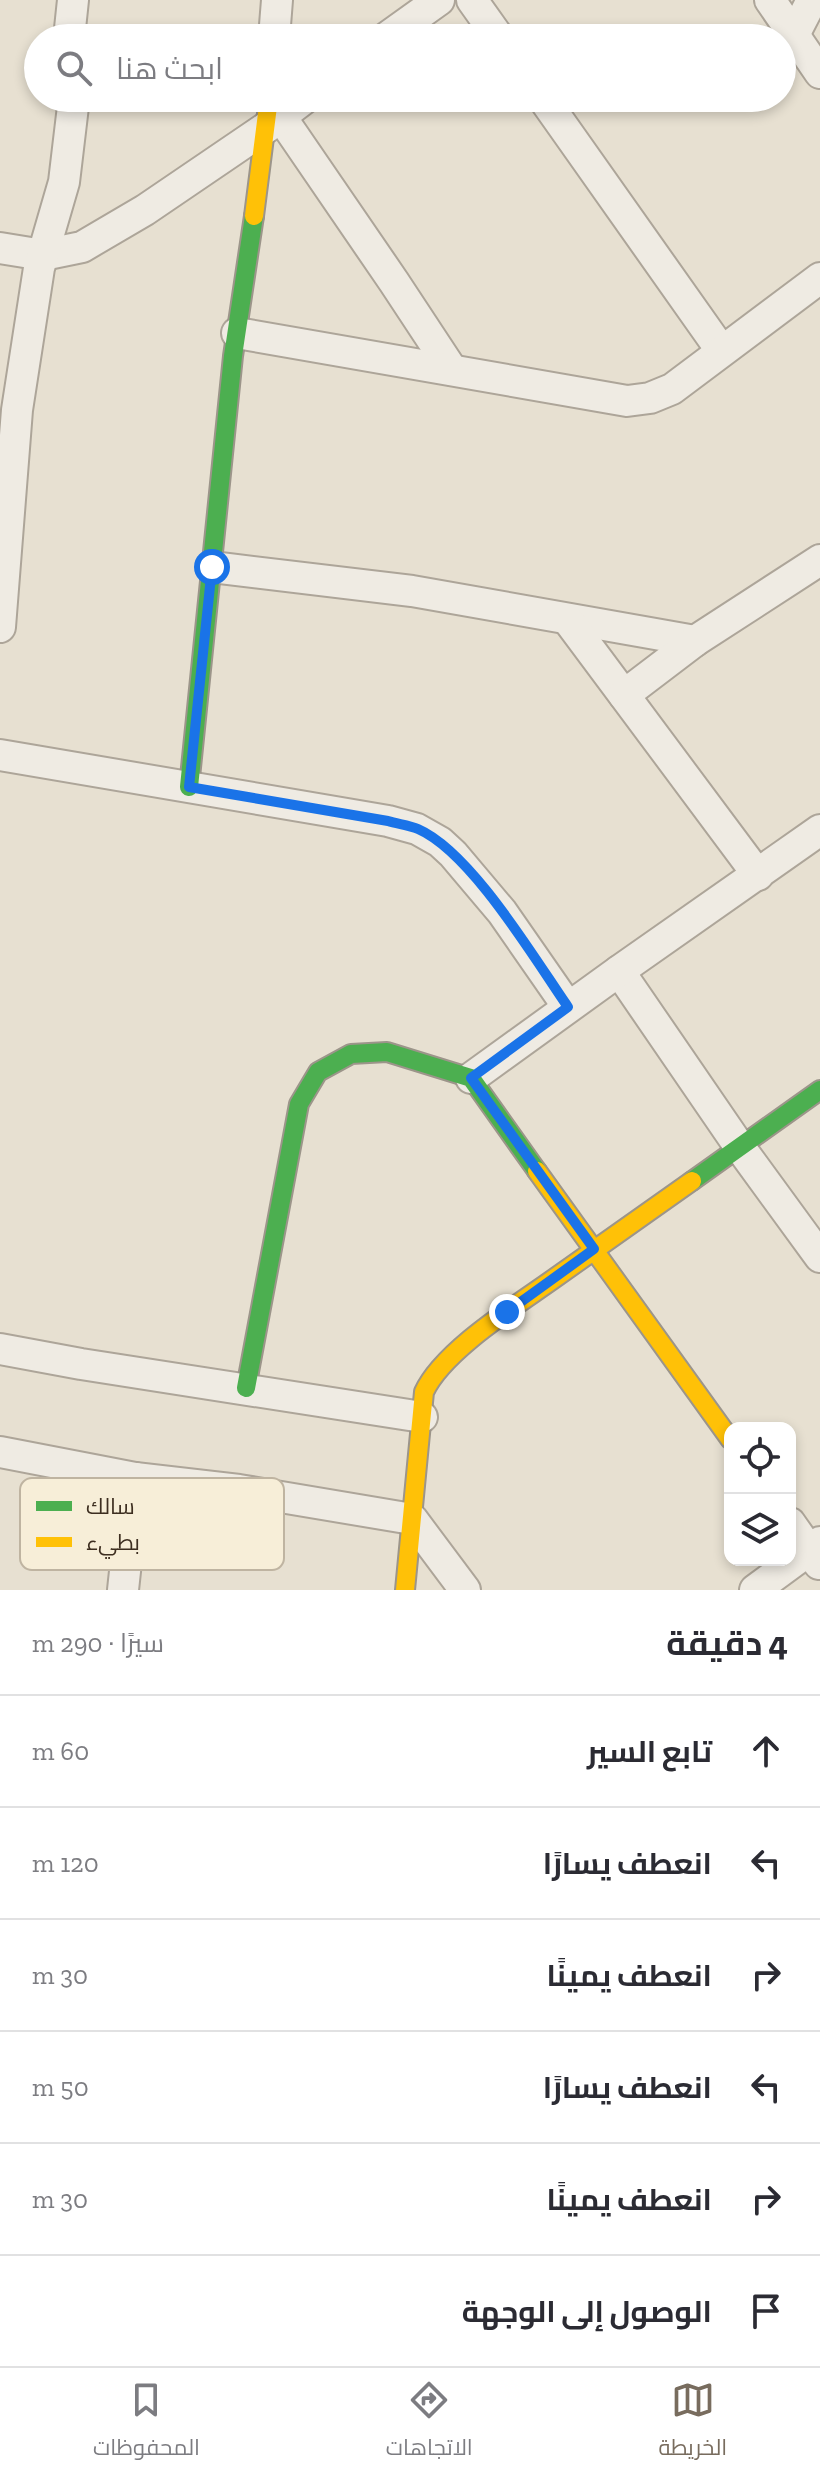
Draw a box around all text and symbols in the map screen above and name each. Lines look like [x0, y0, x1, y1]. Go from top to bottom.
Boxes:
search box [24, 24, 796, 112]
icon: search [52, 46, 96, 90]
text: ابحث هنا [116, 51, 223, 87]
route start [194, 549, 230, 585]
route end [489, 1294, 525, 1330]
map controls [724, 1422, 796, 1566]
button: locate [724, 1422, 796, 1494]
legend [20, 1478, 284, 1570]
text: سالك [86, 1493, 135, 1520]
button: layers [724, 1494, 796, 1566]
text: بطيء [86, 1529, 140, 1559]
text: 4 دقيقة [666, 1623, 788, 1664]
text: سيرًا · 290 m [32, 1627, 164, 1659]
icon: ahead [744, 1729, 788, 1773]
text: تابع السير [587, 1734, 712, 1770]
text: 60 m [32, 1735, 89, 1767]
icon: left [744, 1841, 788, 1885]
text: انعطف يسارًا [543, 1846, 712, 1882]
text: 120 m [32, 1847, 99, 1879]
icon: right [744, 1953, 788, 1997]
text: انعطف يمينًا [546, 1958, 712, 1994]
text: 30 m [32, 1959, 88, 1991]
icon: left [744, 2065, 788, 2109]
text: انعطف يسارًا [543, 2070, 712, 2106]
text: 50 m [32, 2071, 89, 2103]
icon: right [744, 2177, 788, 2221]
text: انعطف يمينًا [546, 2182, 712, 2218]
text: 30 m [32, 2183, 88, 2215]
icon: arrive [744, 2289, 788, 2333]
text: الوصول إلى الوجهة [462, 2294, 712, 2330]
tab: المحفوظات [93, 2378, 200, 2468]
tab: الاتجاهات [386, 2378, 473, 2468]
tab: الخريطة [658, 2378, 727, 2468]

